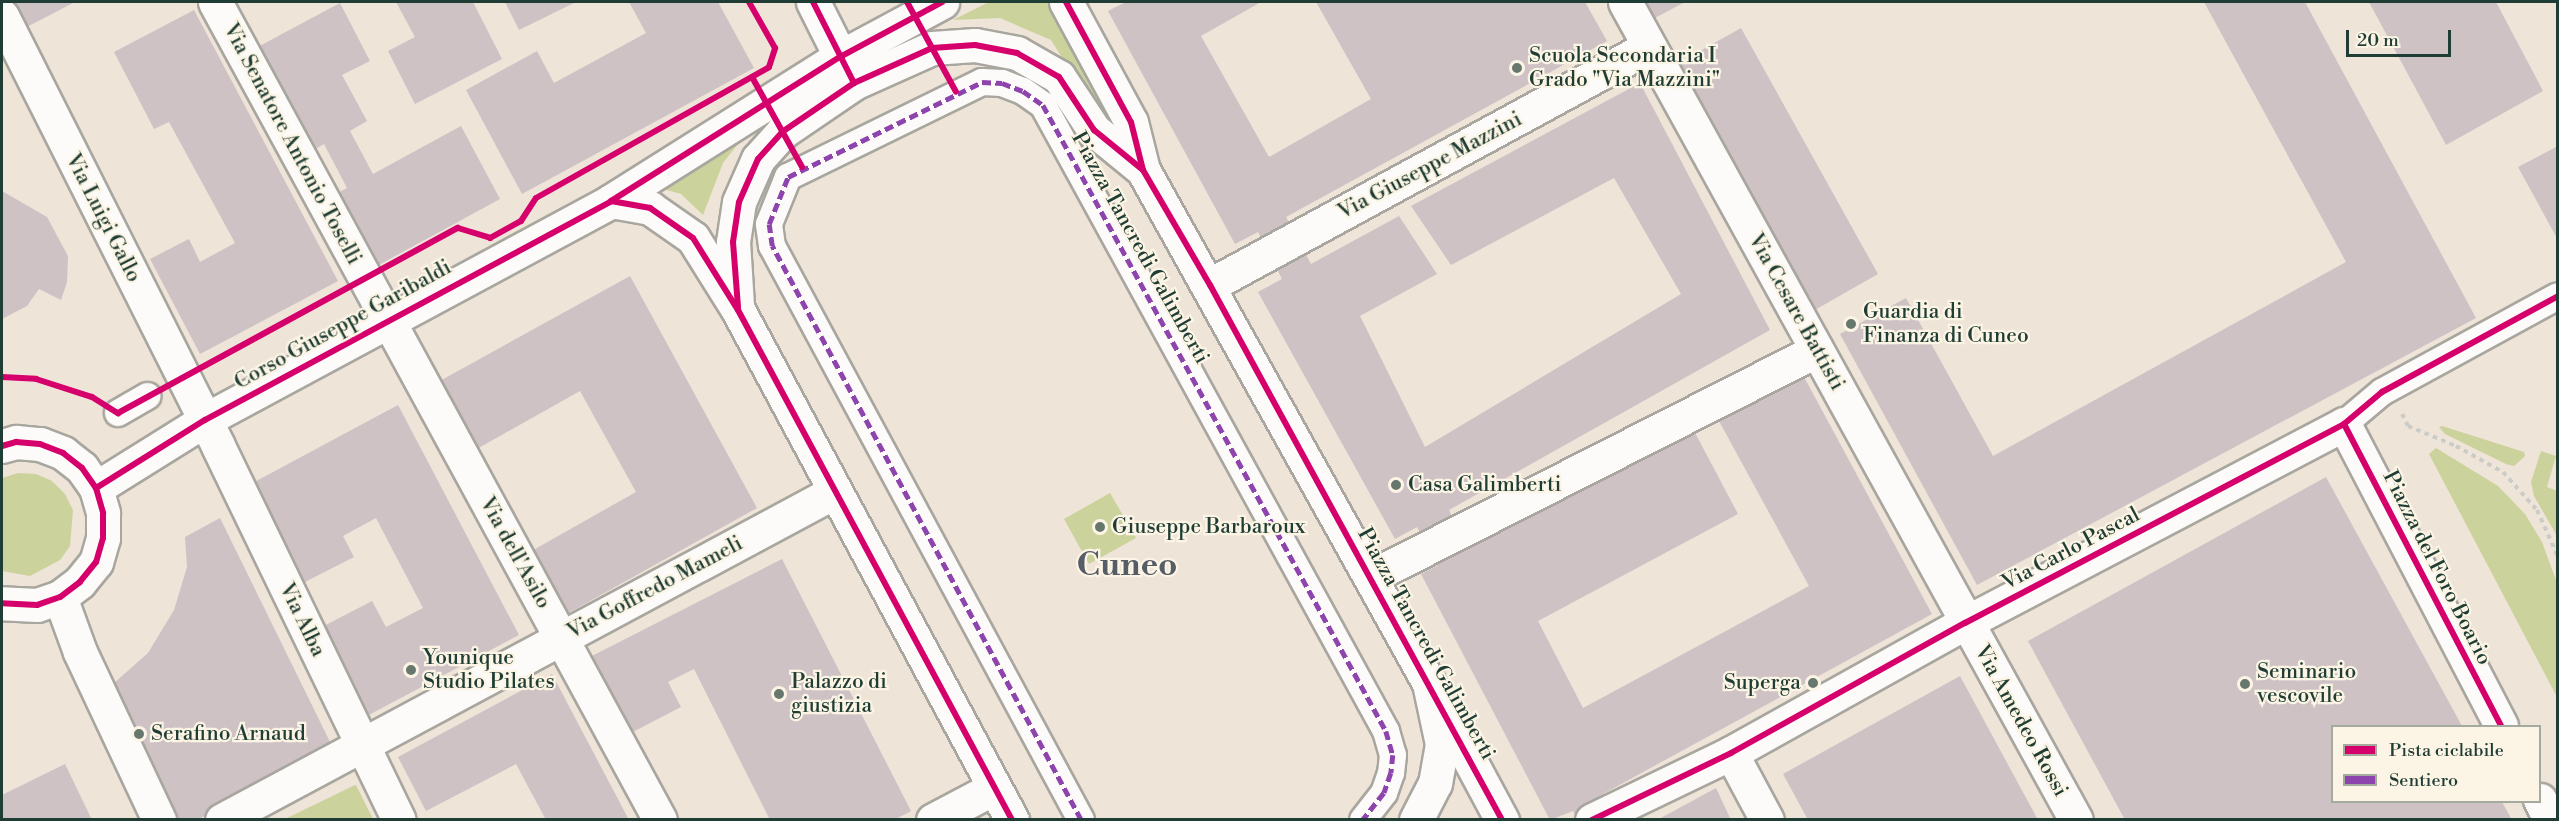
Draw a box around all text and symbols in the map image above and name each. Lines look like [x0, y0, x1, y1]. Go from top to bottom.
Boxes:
scale bar [2349, 18, 2454, 56]
street label: Via Senatore Antonio Toselli [218, 19, 366, 269]
text: 20 m [2357, 29, 2399, 52]
place label: Scuola Secondaria I Grado "Via Mazzini" [1529, 43, 1720, 93]
marker: Scuola Secondaria I Grado "Via Mazzini" [1510, 61, 1524, 75]
street label: Via Giuseppe Mazzini [1334, 107, 1526, 225]
street label: Piazza Tancredi Galimberti [1066, 128, 1214, 368]
street label: Via Luigi Gallo [60, 149, 146, 287]
street label: Via Cesare Battisti [1742, 229, 1850, 395]
street label: Corso Giuseppe Garibaldi [230, 255, 456, 395]
place label: Guardia di Finanza di Cuneo [1863, 299, 2029, 349]
marker: Guardia di Finanza di Cuneo [1844, 317, 1858, 331]
street label: Piazza del Foro Boario [2377, 467, 2497, 669]
place label: Casa Galimberti [1408, 472, 1561, 498]
marker: Casa Galimberti [1389, 478, 1403, 492]
street label: Via dell'Asilo [474, 493, 556, 613]
street label: Via Carlo Pascal [1998, 502, 2144, 596]
place label: Giuseppe Barbaroux [1112, 514, 1305, 540]
marker: Giuseppe Barbaroux [1093, 520, 1107, 534]
street label: Piazza Tancredi Galimberti [1352, 524, 1500, 764]
street label: Via Goffredo Mameli [563, 531, 747, 645]
district label: Cuneo [1076, 546, 1178, 586]
street label: Via Alba [273, 579, 331, 661]
street label: Via Amedeo Rossi [1969, 641, 2073, 801]
place label: Younique Studio Pilates [423, 645, 555, 695]
place label: Seminario vescovile [2257, 659, 2356, 709]
marker: Younique Studio Pilates [404, 663, 418, 677]
place label: Palazzo di giustizia [791, 669, 887, 719]
place label: Superga [1724, 670, 1801, 696]
marker: Superga [1806, 676, 1820, 690]
marker: Seminario vescovile [2238, 677, 2252, 691]
marker: Palazzo di giustizia [772, 687, 786, 701]
place label: Serafino Arnaud [151, 721, 306, 747]
legend [2331, 725, 2541, 803]
marker: Serafino Arnaud [132, 727, 146, 741]
text: Pista ciclabile [2389, 739, 2504, 762]
text: Sentiero [2389, 769, 2458, 792]

